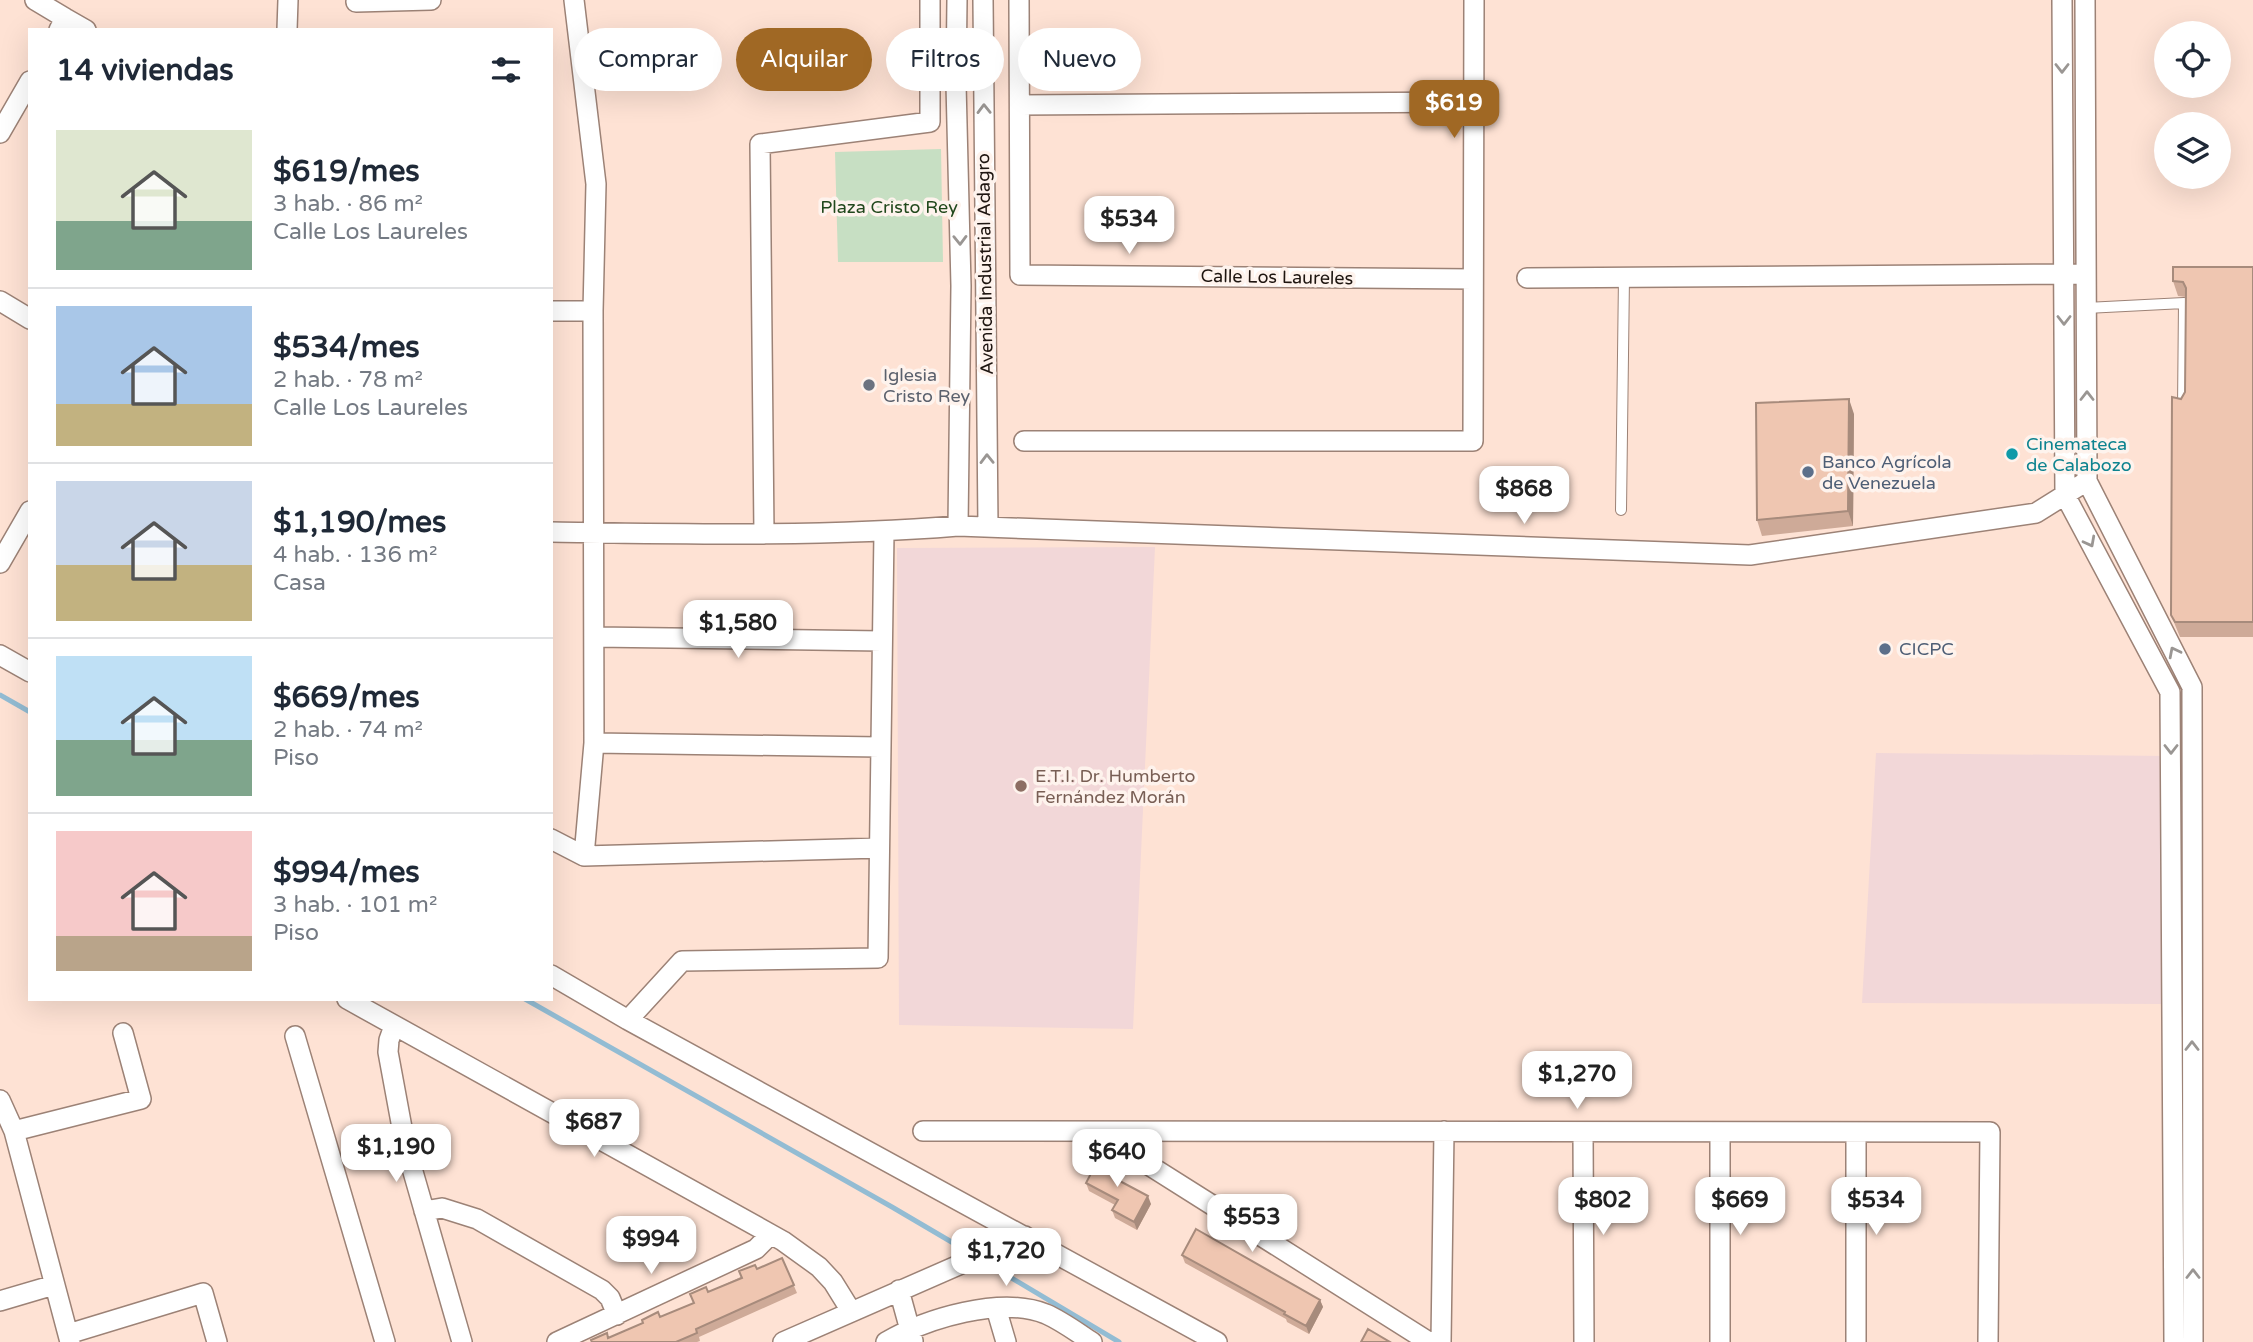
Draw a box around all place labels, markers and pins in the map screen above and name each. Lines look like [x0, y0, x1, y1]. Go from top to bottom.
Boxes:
pin: $619 [1413, 80, 1495, 140]
pin: $534 [1088, 196, 1170, 256]
place label: Iglesia Cristo Rey [883, 364, 971, 407]
marker: Iglesia Cristo Rey [861, 377, 877, 393]
place label: Cinemateca de Calabozo [2026, 433, 2132, 476]
marker: Cinemateca de Calabozo [2004, 446, 2020, 462]
place label: Banco Agrícola de Venezuela [1822, 451, 1952, 494]
marker: Banco Agrícola de Venezuela [1800, 464, 1816, 480]
pin: $868 [1483, 466, 1565, 526]
pin: $1,580 [681, 600, 795, 660]
place label: CICPC [1899, 638, 1954, 660]
marker: CICPC [1877, 641, 1893, 657]
place label: E.T.I. Dr. Humberto Fernández Morán [1035, 765, 1196, 808]
marker: E.T.I. Dr. Humberto Fernández Morán [1013, 778, 1029, 794]
pin: $1,270 [1520, 1052, 1634, 1111]
pin: $687 [553, 1100, 635, 1159]
pin: $1,190 [339, 1124, 453, 1184]
pin: $640 [1076, 1130, 1158, 1189]
pin: $802 [1562, 1178, 1644, 1237]
pin: $669 [1699, 1178, 1781, 1237]
pin: $534 [1835, 1178, 1917, 1237]
pin: $553 [1211, 1194, 1293, 1254]
pin: $994 [610, 1216, 692, 1276]
pin: $1,720 [949, 1228, 1063, 1288]

